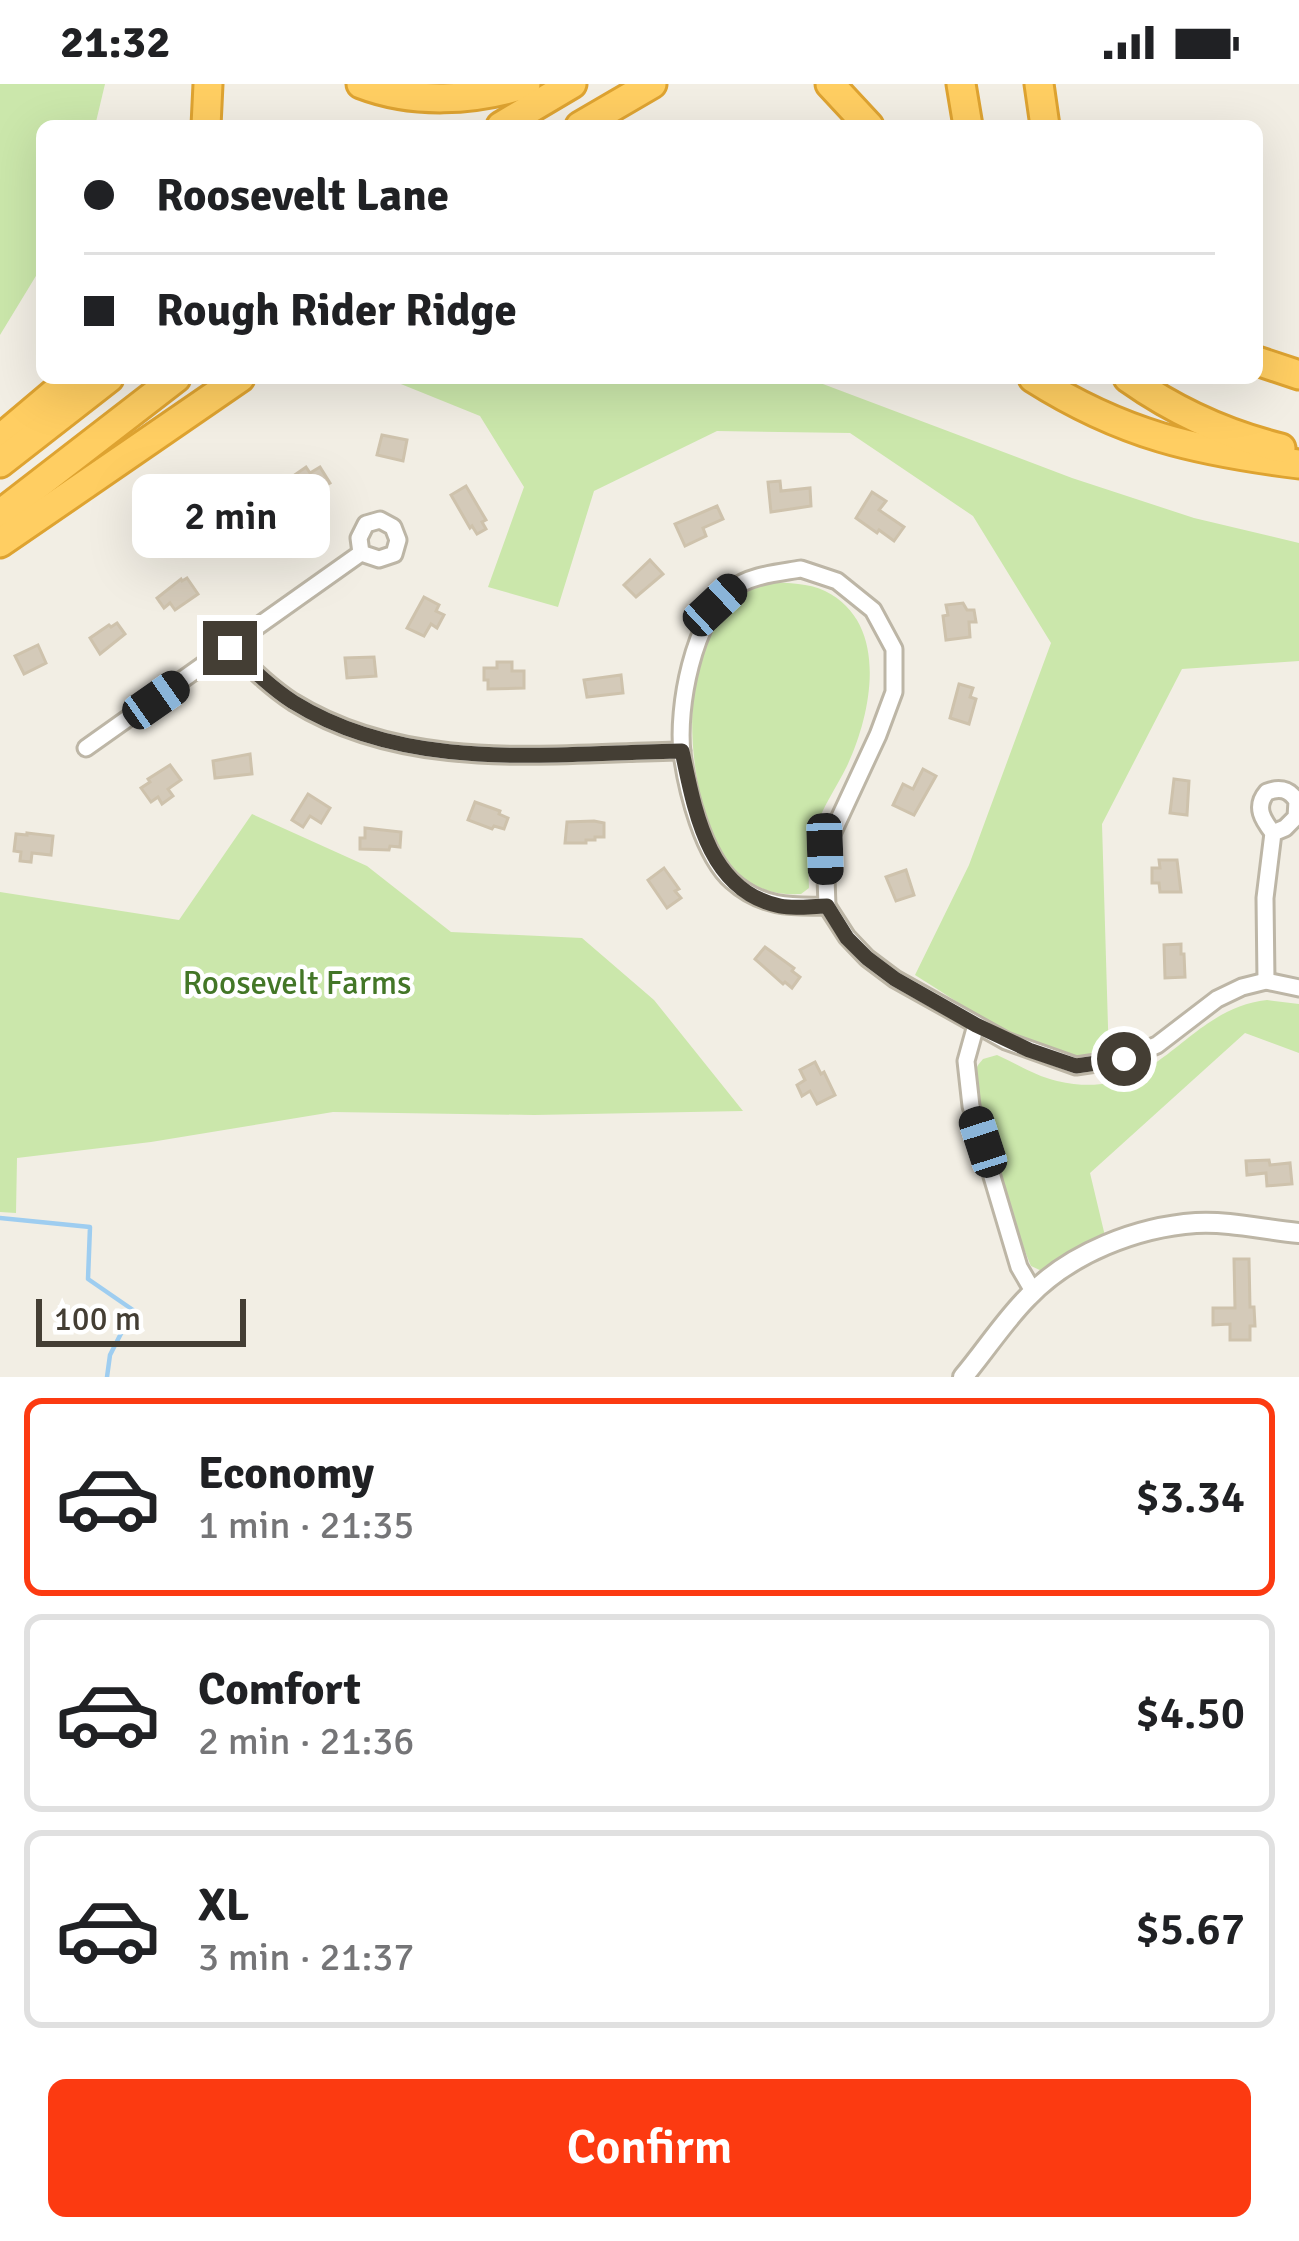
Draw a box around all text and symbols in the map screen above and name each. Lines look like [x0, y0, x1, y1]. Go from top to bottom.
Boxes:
text: 21:32 [60, 15, 170, 70]
text: Roosevelt Lane [156, 168, 449, 223]
text: Rough Rider Ridge [156, 283, 517, 338]
callout: 2 min [131, 474, 329, 558]
text: 2 min [184, 492, 278, 540]
car [676, 567, 754, 643]
route end [203, 621, 257, 675]
car [116, 665, 196, 735]
car [806, 812, 844, 886]
park label: Roosevelt Farms [182, 963, 412, 1004]
route start [1097, 1032, 1151, 1086]
car [955, 1102, 1011, 1182]
scale bar [36, 1293, 246, 1346]
text: 100 m [54, 1299, 141, 1340]
icon: car [54, 1443, 162, 1551]
text: Economy [198, 1446, 374, 1501]
text: $3.34 [1135, 1470, 1245, 1525]
text: 1 min · 21:35 [198, 1501, 414, 1549]
icon: car [54, 1659, 162, 1767]
text: Comfort [198, 1662, 361, 1717]
text: $4.50 [1135, 1686, 1245, 1741]
text: 2 min · 21:36 [198, 1717, 414, 1765]
icon: car [54, 1875, 162, 1983]
text: XL [198, 1878, 249, 1933]
text: $5.67 [1135, 1902, 1245, 1957]
text: 3 min · 21:37 [198, 1933, 414, 1981]
button: Confirm [48, 2079, 1251, 2217]

